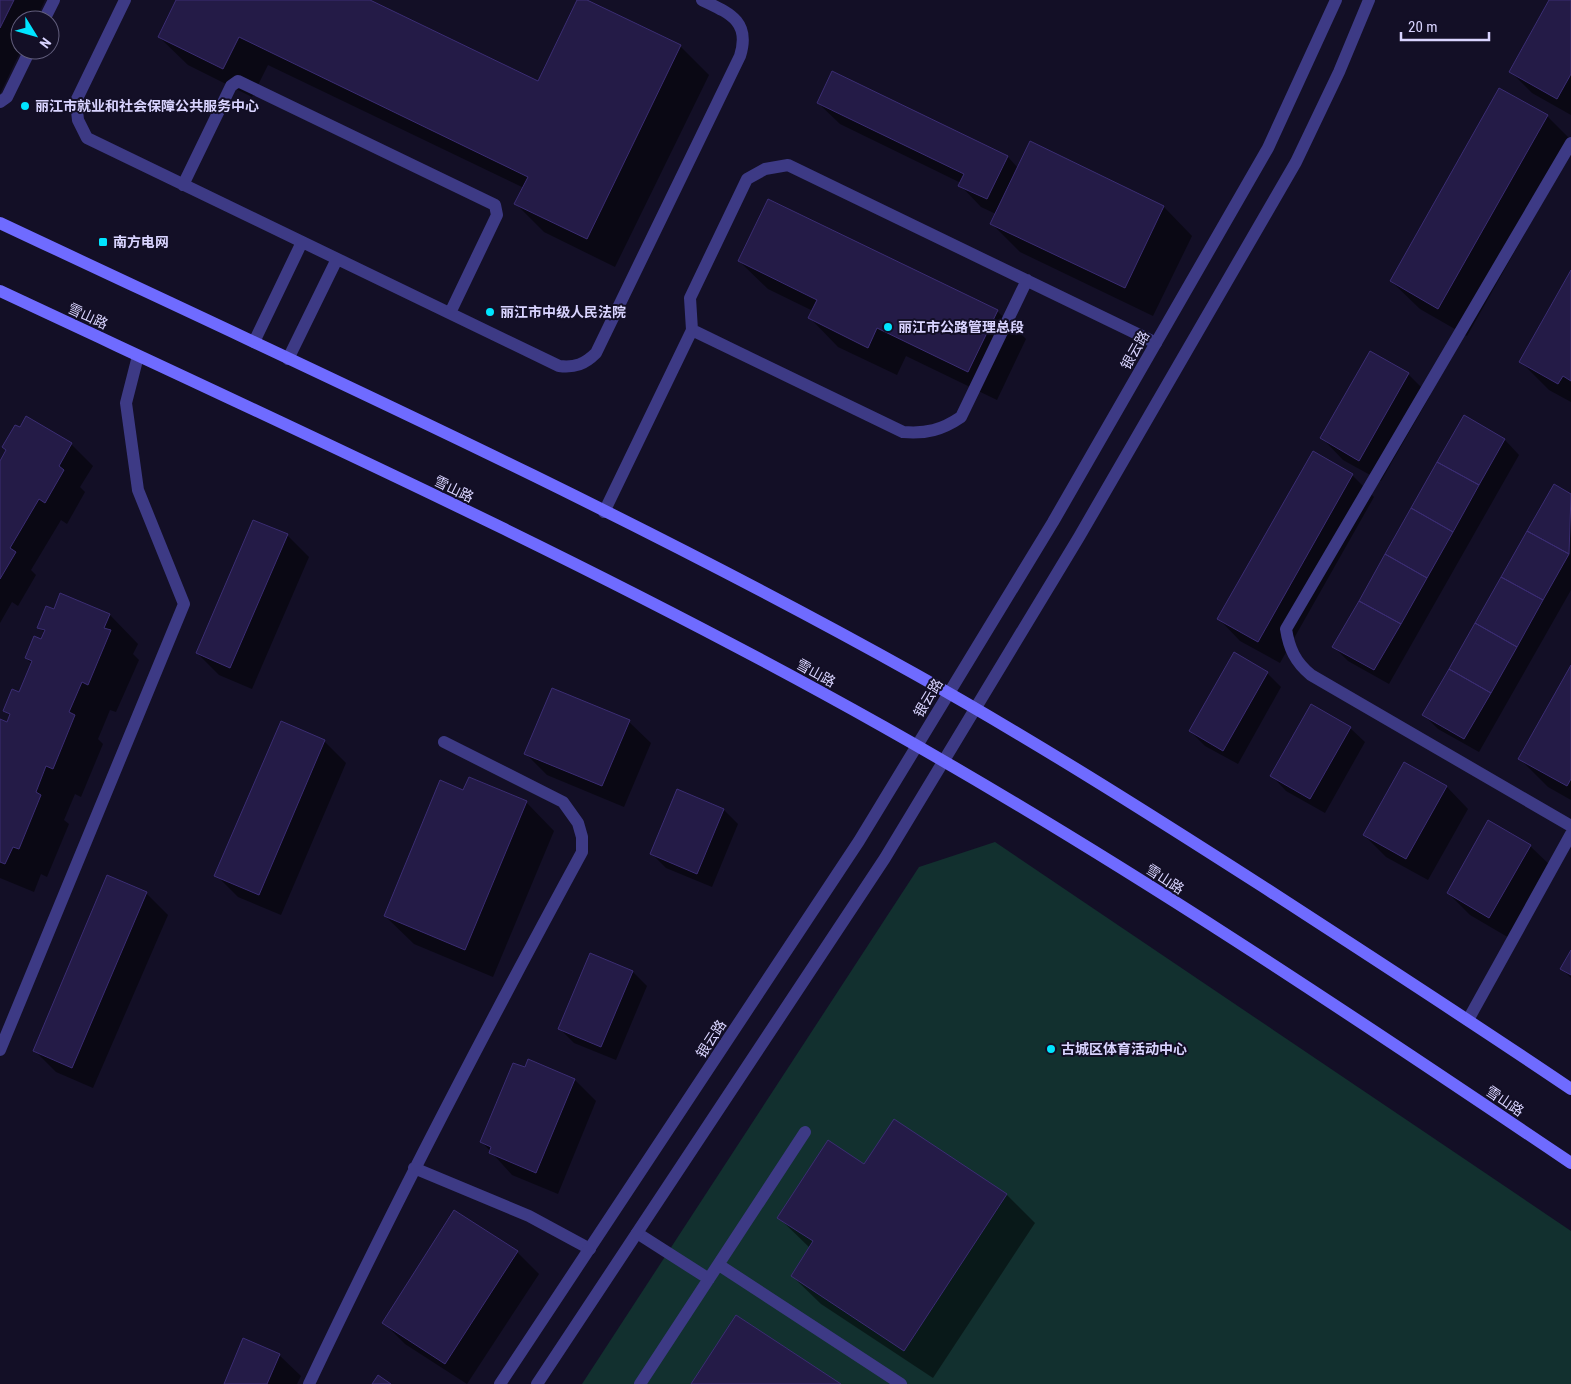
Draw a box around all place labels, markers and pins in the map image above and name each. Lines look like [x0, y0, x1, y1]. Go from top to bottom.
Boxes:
place label: 丽江市就业和社会保障公共服务中心 [35, 98, 259, 114]
marker: 丽江市就业和社会保障公共服务中心 [19, 100, 31, 112]
place label: 南方电网 [113, 234, 169, 250]
marker: 南方电网 [97, 236, 109, 248]
place label: 丽江市中级人民法院 [500, 304, 626, 320]
marker: 丽江市中级人民法院 [484, 306, 496, 318]
place label: 丽江市公路管理总段 [898, 319, 1024, 335]
marker: 丽江市公路管理总段 [882, 321, 894, 333]
place label: 古城区体育活动中心 [1061, 1041, 1187, 1057]
marker: 古城区体育活动中心 [1045, 1043, 1057, 1055]

